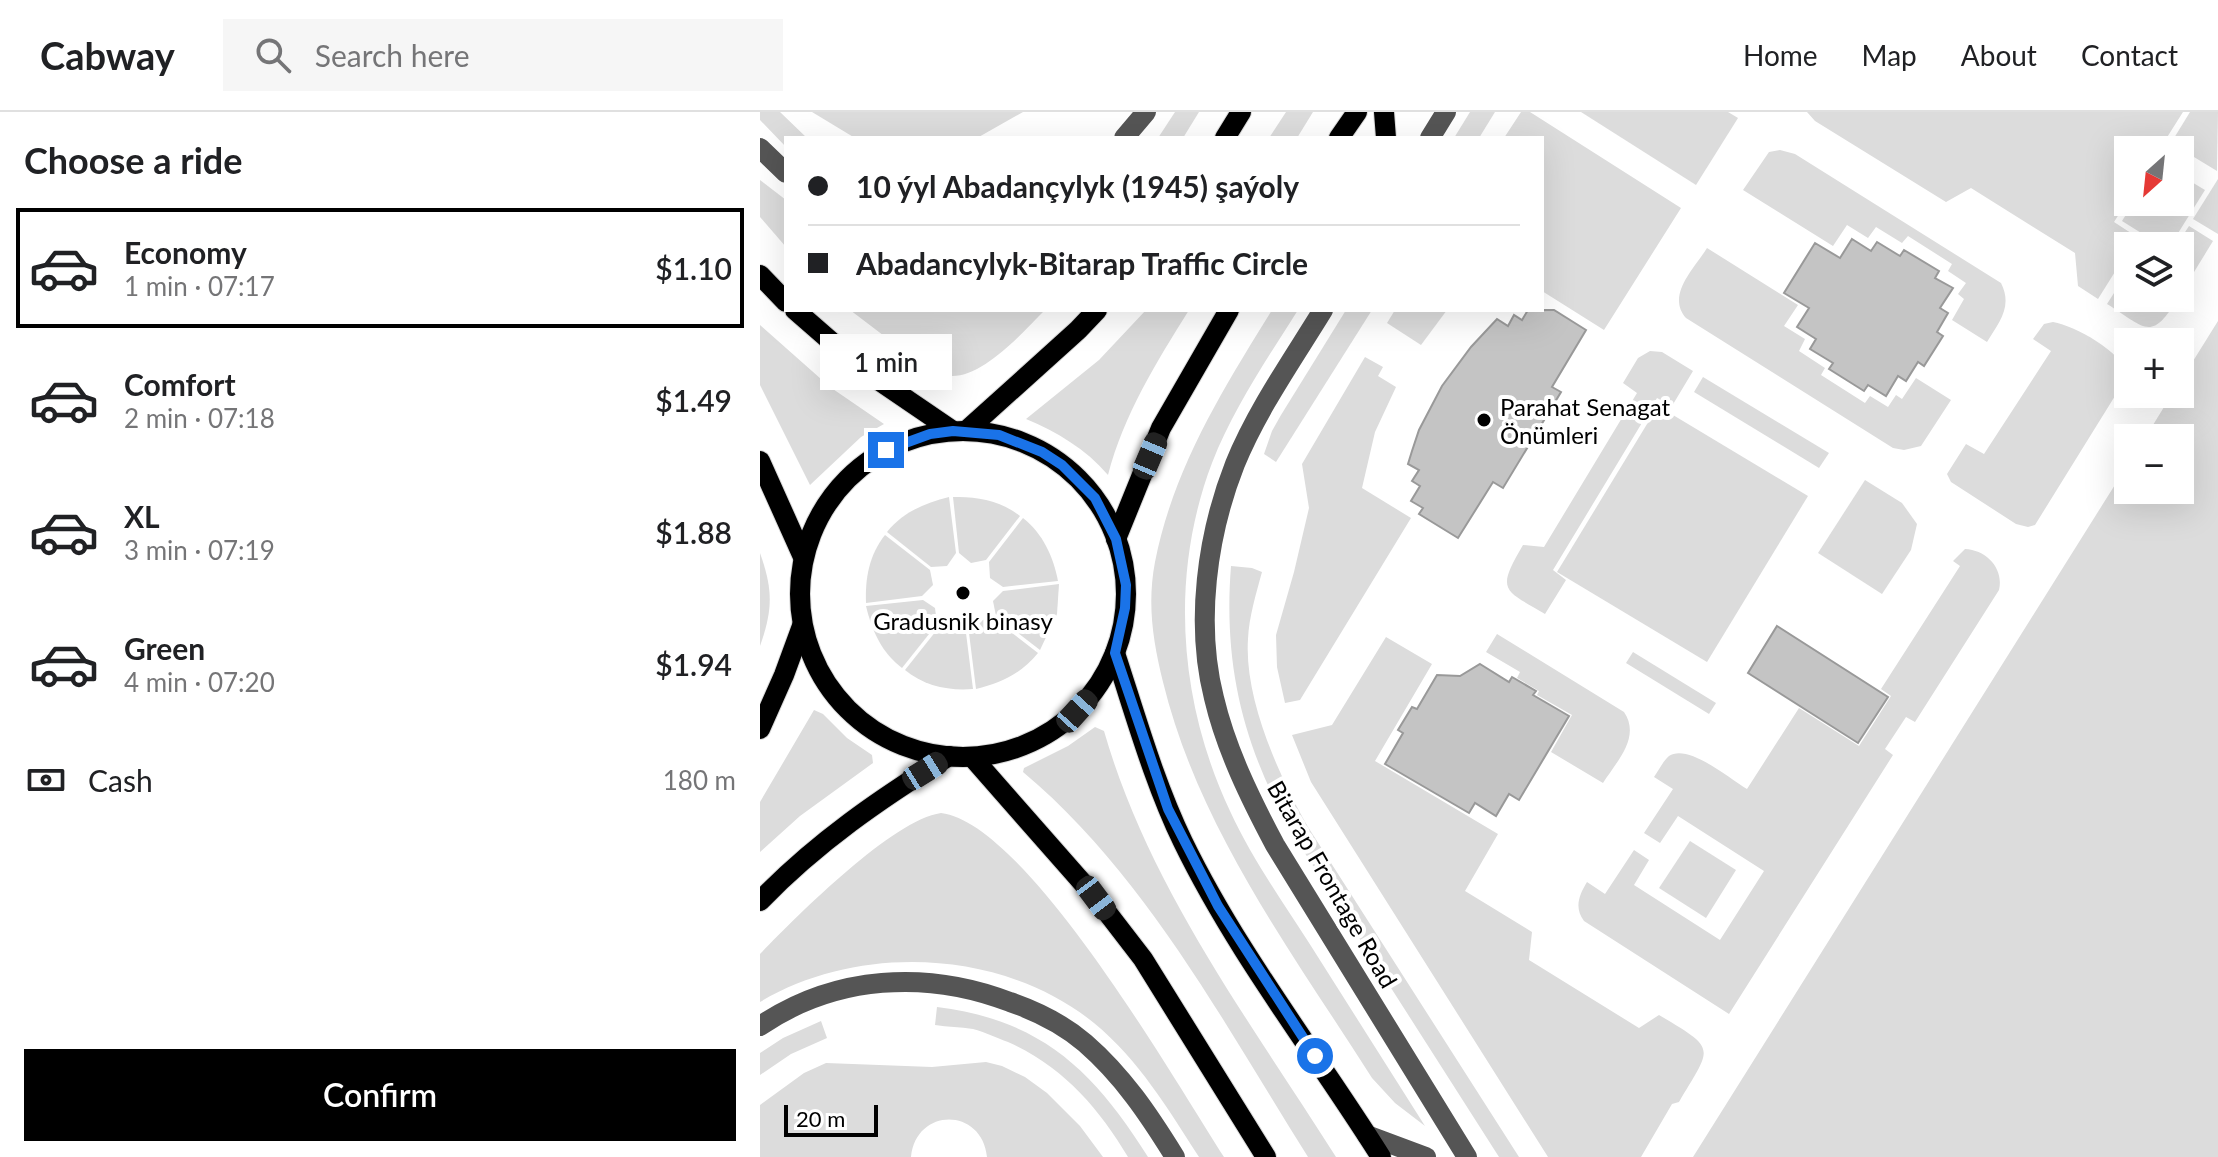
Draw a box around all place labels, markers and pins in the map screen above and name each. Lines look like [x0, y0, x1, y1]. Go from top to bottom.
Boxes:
place label: Parahat Senagat Önümleri [1500, 392, 1671, 449]
marker: Parahat Senagat Önümleri [1475, 411, 1493, 429]
marker: Gradusnik binasy [954, 584, 972, 602]
place label: Gradusnik binasy [873, 606, 1053, 635]

